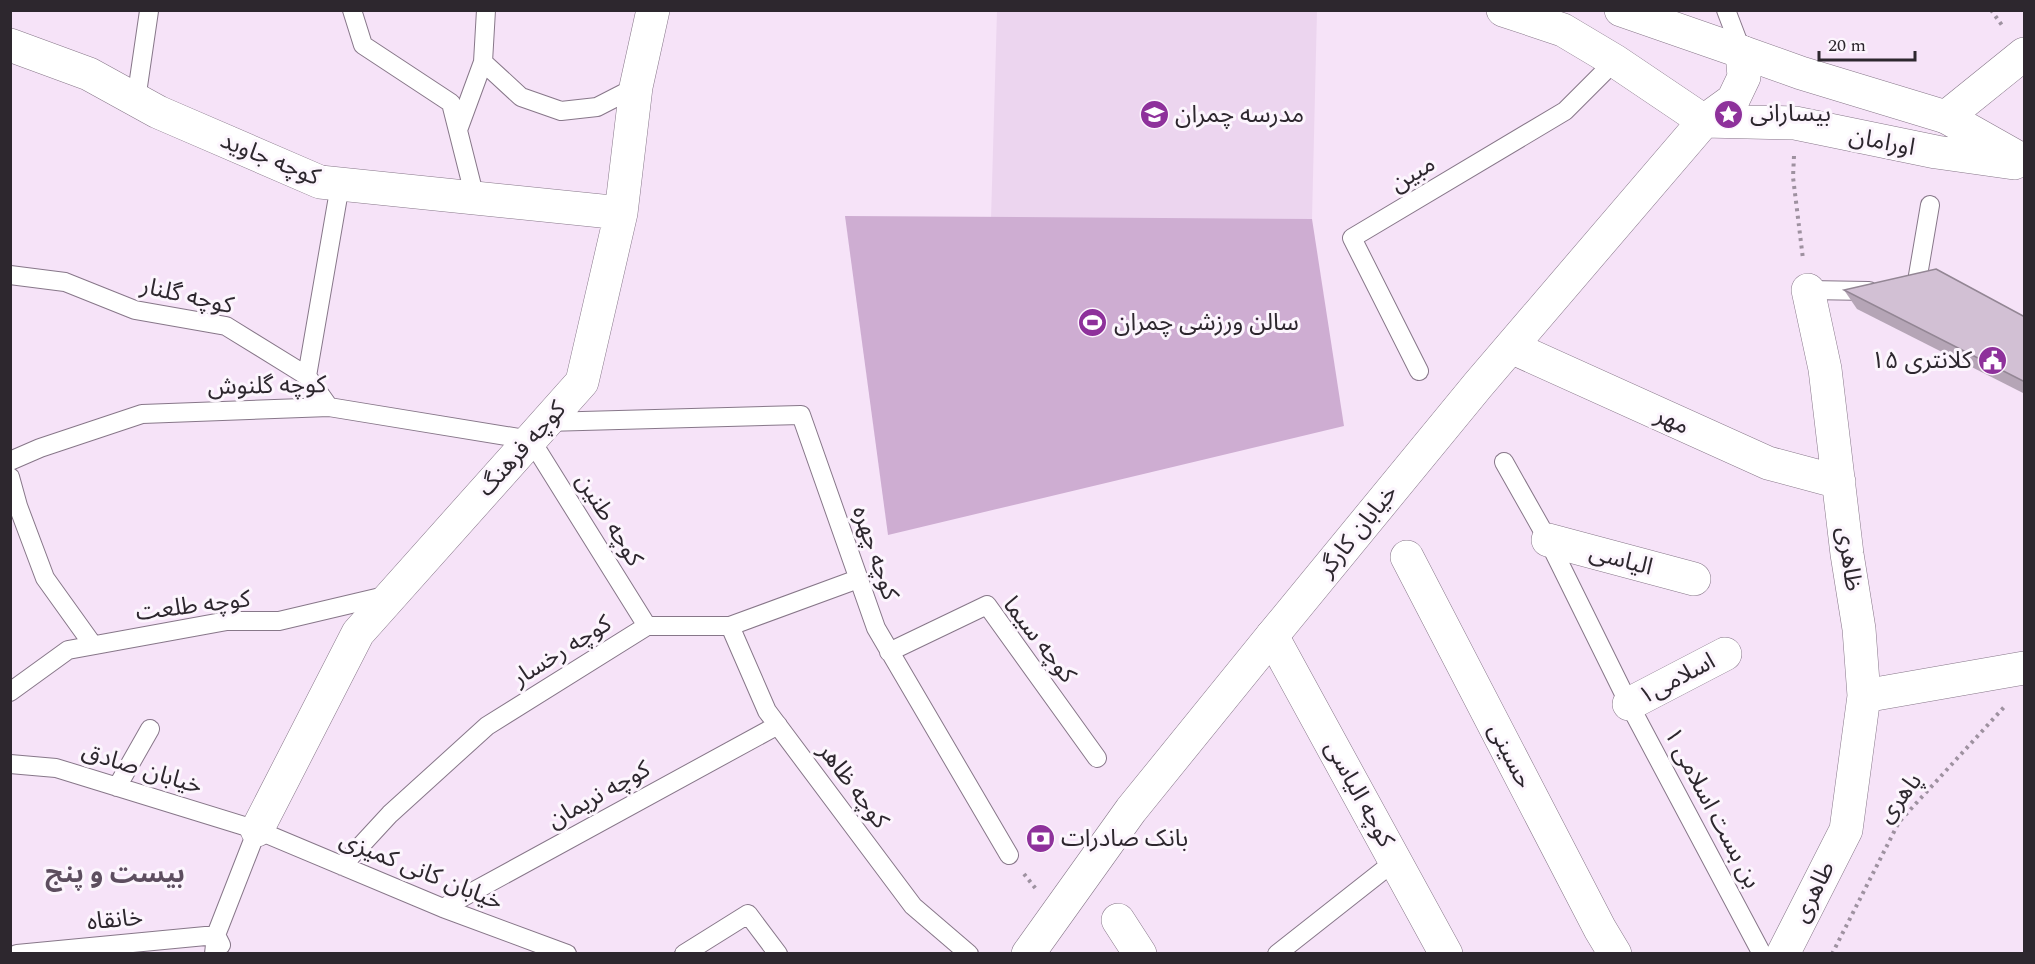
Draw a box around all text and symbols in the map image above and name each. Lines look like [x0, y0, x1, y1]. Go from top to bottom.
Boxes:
scale bar [1819, 24, 1915, 62]
text: 20 m [1828, 32, 1866, 59]
place label: بیسارانی [1750, 96, 1831, 132]
place label: مدرسه چمران [1175, 97, 1304, 133]
place icon: بیسارانی [1713, 98, 1745, 130]
school or university icon: مدرسه چمران [1138, 99, 1170, 131]
street label: اورامان [1846, 118, 1918, 166]
street label: کوچه جاوید [215, 123, 326, 196]
street label: مبین [1383, 146, 1443, 202]
street label: کوچه گلنار [136, 268, 238, 324]
place label: سالن ورزشی چمران [1114, 305, 1299, 341]
sports icon: سالن ورزشی چمران [1077, 307, 1109, 339]
place label: کلانتری ۱۵ [1871, 343, 1973, 379]
public building icon: کلانتری ۱۵ [1977, 345, 2009, 377]
street label: کوچه گلنوش [207, 367, 328, 405]
street label: کوچه فرهنگ [469, 392, 575, 505]
street label: مهر [1648, 397, 1695, 444]
street label: کوچه طنین [566, 466, 652, 575]
street label: خیابان کارگر [1309, 477, 1407, 586]
street label: کوچه چهره [842, 501, 908, 606]
street label: ظاهری [1827, 524, 1871, 594]
street label: الیاسی [1585, 534, 1657, 586]
street label: کوچه طلعت [134, 581, 253, 631]
street label: کوچه سیما [994, 589, 1085, 692]
street label: کوچه رخسار [504, 606, 620, 696]
street label: اسلامی۱ [1632, 644, 1722, 714]
street label: حسینی [1478, 717, 1542, 795]
street label: بن بست اسلامی ۱ [1654, 721, 1770, 895]
street label: خیابان صادق [77, 734, 207, 804]
street label: کوچه الیاسی [1315, 734, 1404, 855]
street label: کوچه ظاهر [808, 735, 898, 837]
street label: کوچه نریمان [541, 751, 658, 838]
street label: پاهری [1869, 765, 1931, 831]
place label: بانک صادرات [1061, 821, 1188, 857]
street label: خیابان کانی کمیزی [334, 822, 508, 920]
bank icon: بانک صادرات [1024, 823, 1056, 855]
district label: بیست و پنج [45, 854, 185, 894]
street label: طاهری [1783, 855, 1845, 929]
street label: خانقاه [85, 900, 145, 940]

